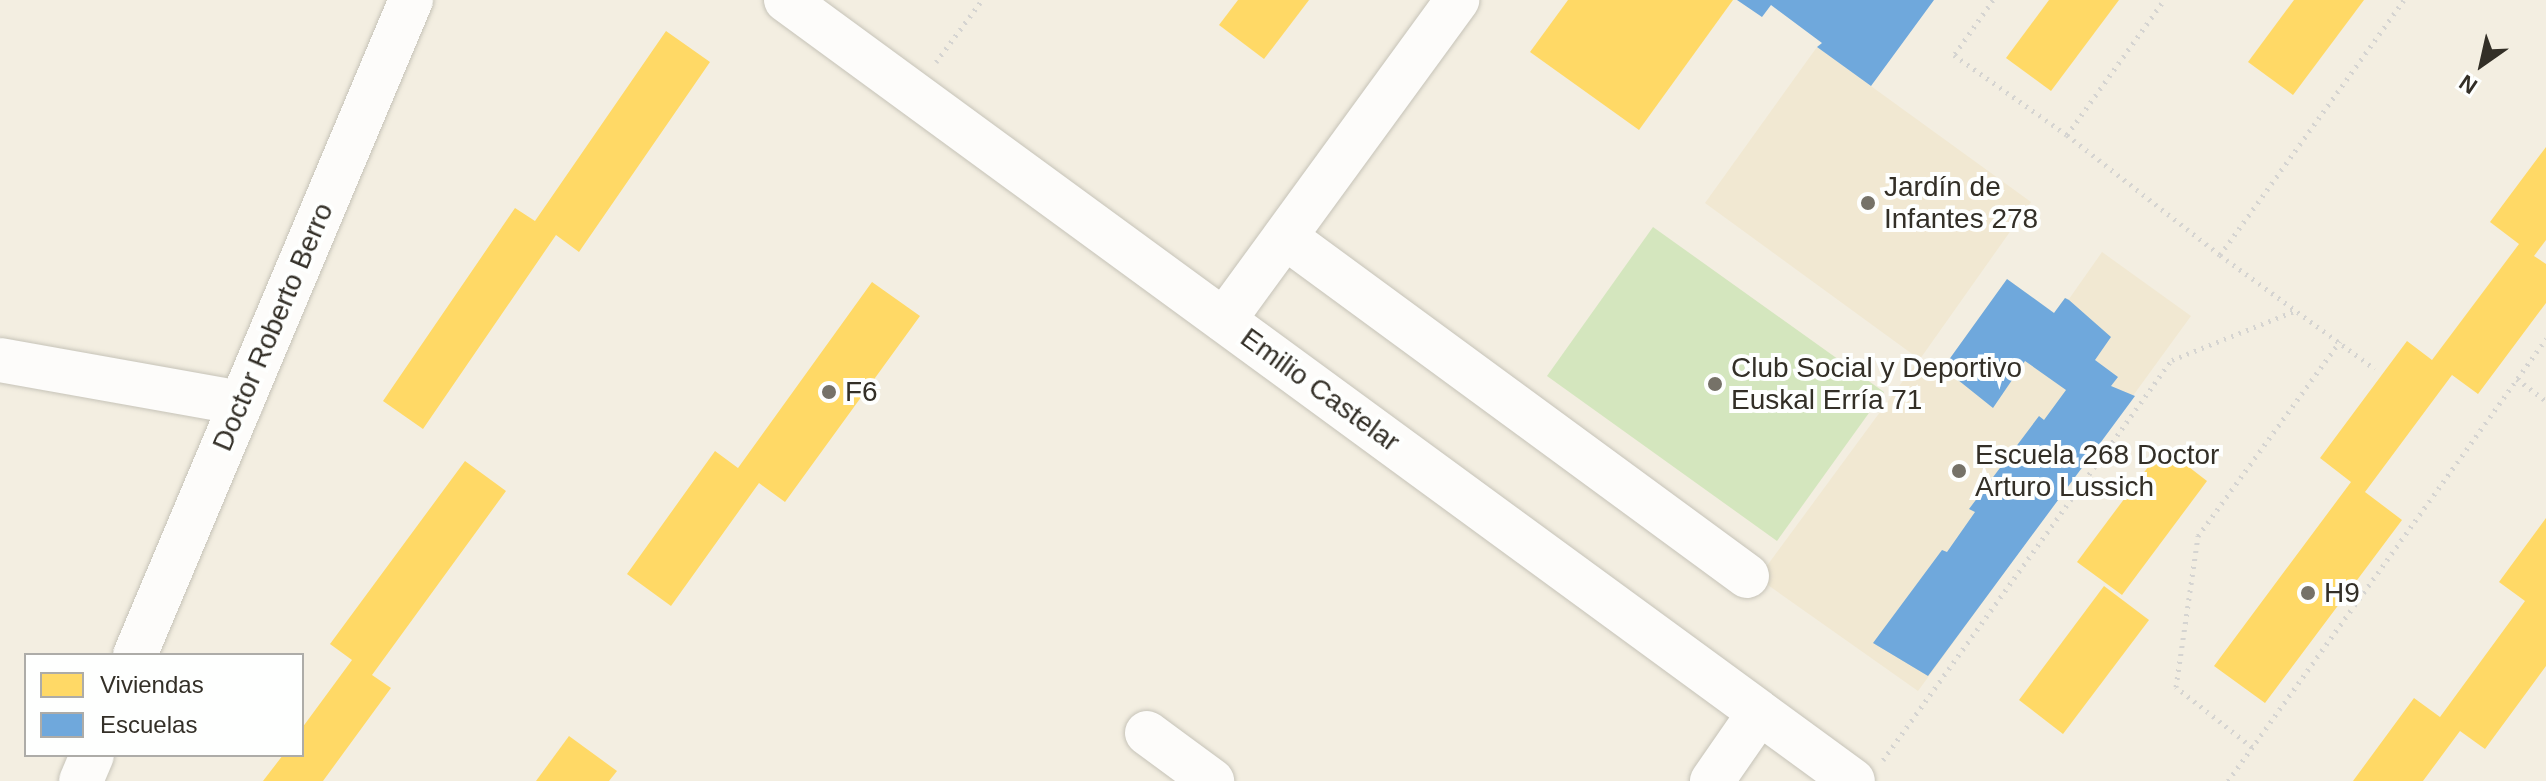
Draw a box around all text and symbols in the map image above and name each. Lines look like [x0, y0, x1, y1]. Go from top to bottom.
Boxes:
north arrow [2442, 24, 2522, 104]
text: N [2455, 70, 2482, 99]
place label: Jardín de Infantes 278 [1884, 170, 2038, 236]
marker: Jardín de Infantes 278 [1859, 194, 1877, 212]
street label: Doctor Roberto Berro [206, 198, 340, 456]
street label: Emilio Castelar [1234, 321, 1406, 459]
place label: Club Social y Deportivo Euskal Erría 71 [1731, 351, 2022, 417]
place label: F6 [845, 375, 878, 409]
marker: Club Social y Deportivo Euskal Erría 71 [1706, 375, 1724, 393]
marker: F6 [820, 383, 838, 401]
place label: Escuela 268 Doctor Arturo Lussich [1975, 438, 2219, 504]
marker: Escuela 268 Doctor Arturo Lussich [1950, 462, 1968, 480]
place label: H9 [2324, 576, 2360, 610]
marker: H9 [2299, 584, 2317, 602]
legend [24, 653, 304, 757]
text: Viviendas [100, 671, 204, 698]
text: Escuelas [100, 711, 197, 738]

